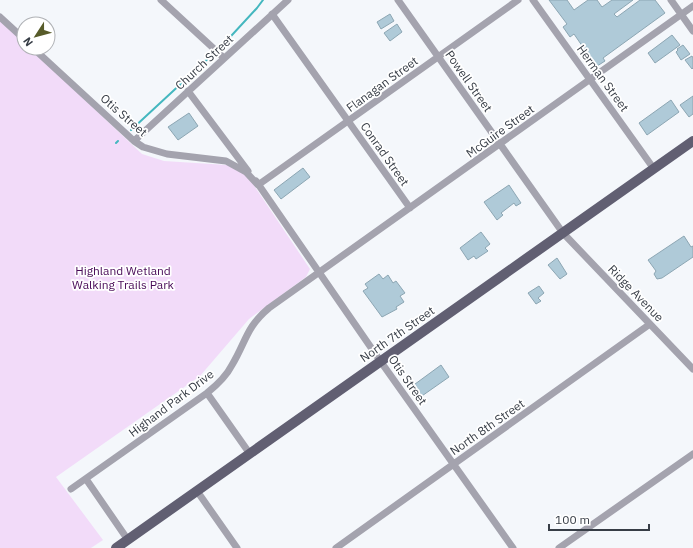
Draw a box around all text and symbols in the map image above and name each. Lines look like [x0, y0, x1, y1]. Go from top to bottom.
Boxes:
north arrow [16, 16, 56, 56]
street label: Church Street [172, 31, 236, 93]
text: N [20, 35, 36, 49]
street label: Herman Street [574, 42, 632, 114]
street label: Powell Street [442, 47, 496, 115]
street label: Flanagan Street [343, 53, 421, 115]
street label: Otis Street [97, 91, 151, 139]
street label: McGuire Street [463, 101, 537, 161]
street label: Conrad Street [357, 119, 413, 189]
street label: Ridge Avenue [605, 261, 667, 325]
park label: Highland Wetland Walking Trails Park [72, 263, 175, 292]
street label: North 7th Street [357, 303, 437, 365]
street label: Otis Street [385, 352, 431, 408]
street label: Highand Park Drive [126, 366, 217, 440]
street label: North 8th Street [447, 396, 527, 458]
scale bar [549, 506, 649, 532]
text: 100 m [555, 512, 590, 527]

